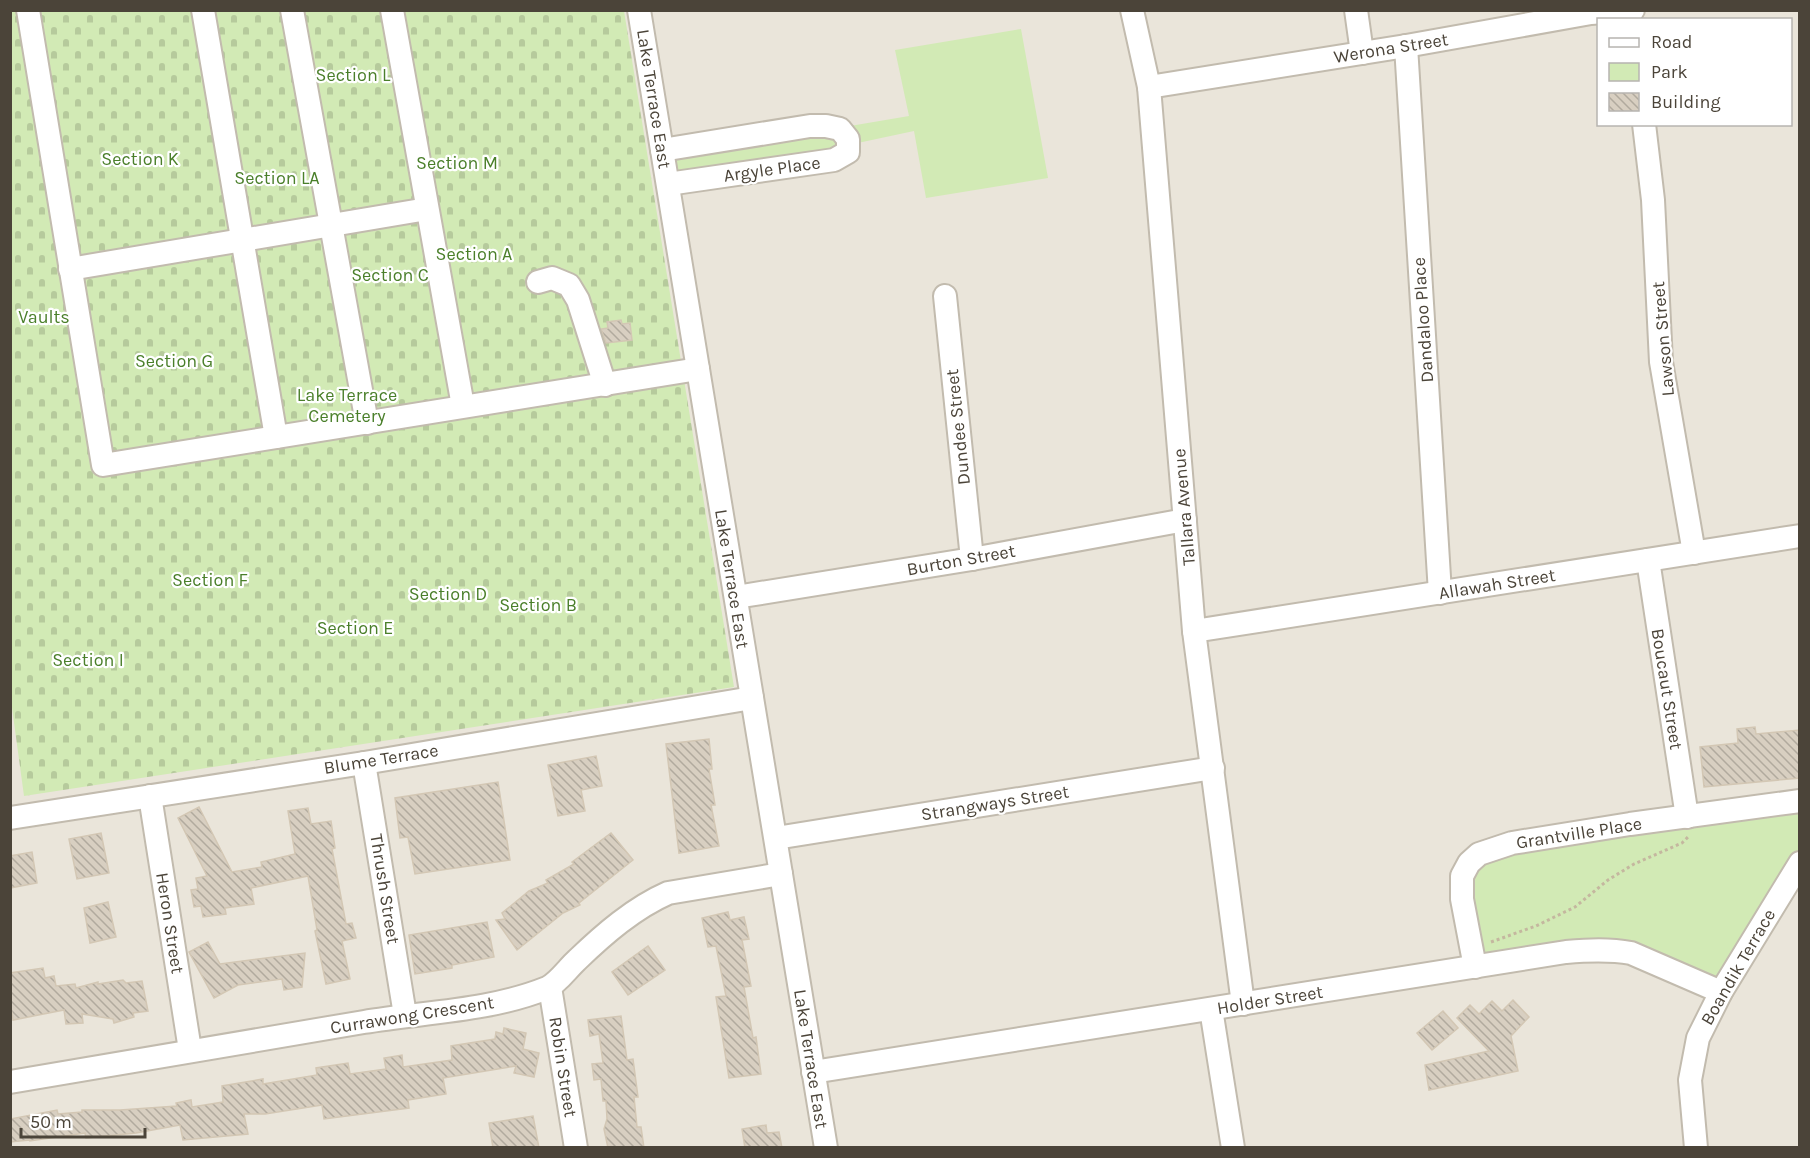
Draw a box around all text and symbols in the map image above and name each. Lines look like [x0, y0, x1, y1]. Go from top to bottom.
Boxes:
legend [1597, 18, 1792, 126]
street label: Lake Terrace East [632, 28, 676, 171]
street label: Werona Street [1332, 28, 1450, 68]
text: Road [1651, 31, 1692, 53]
text: Park [1651, 61, 1688, 83]
park label: Section L [316, 64, 391, 86]
text: Building [1651, 91, 1721, 113]
park label: Section K [101, 148, 179, 170]
street label: Argyle Place [722, 151, 822, 187]
park label: Section M [416, 152, 498, 174]
park label: Section LA [234, 167, 320, 189]
park label: Section A [436, 243, 512, 265]
street label: Dandaloo Place [1408, 257, 1438, 383]
park label: Section C [351, 264, 429, 286]
street label: Lawson Street [1647, 280, 1679, 397]
park label: Vaults [18, 306, 70, 328]
park label: Section G [135, 350, 213, 372]
street label: Dundee Street [941, 368, 975, 486]
park label: Lake Terrace Cemetery [297, 384, 397, 427]
street label: Tallara Avenue [1168, 448, 1200, 566]
street label: Lake Terrace East [710, 508, 754, 651]
street label: Burton Street [905, 540, 1017, 580]
street label: Allawah Street [1437, 564, 1557, 604]
park label: Section F [172, 569, 248, 591]
park label: Section D [409, 583, 487, 605]
park label: Section B [499, 594, 577, 616]
park label: Section E [317, 617, 393, 639]
street label: Boucaut Street [1647, 627, 1687, 751]
park label: Section I [52, 649, 124, 671]
street label: Blume Terrace [322, 739, 440, 779]
street label: Strangways Street [919, 780, 1071, 826]
street label: Grantville Place [1515, 812, 1643, 854]
street label: Thrush Street [365, 832, 405, 946]
street label: Heron Street [151, 871, 189, 975]
street label: Boandik Terrace [1696, 905, 1780, 1029]
street label: Holder Street [1215, 981, 1325, 1019]
street label: Lake Terrace East [789, 988, 833, 1131]
street label: Currawong Crescent [329, 991, 496, 1039]
street label: Robin Street [544, 1015, 582, 1119]
scale bar [21, 1101, 146, 1139]
text: 50 m [30, 1111, 72, 1133]

